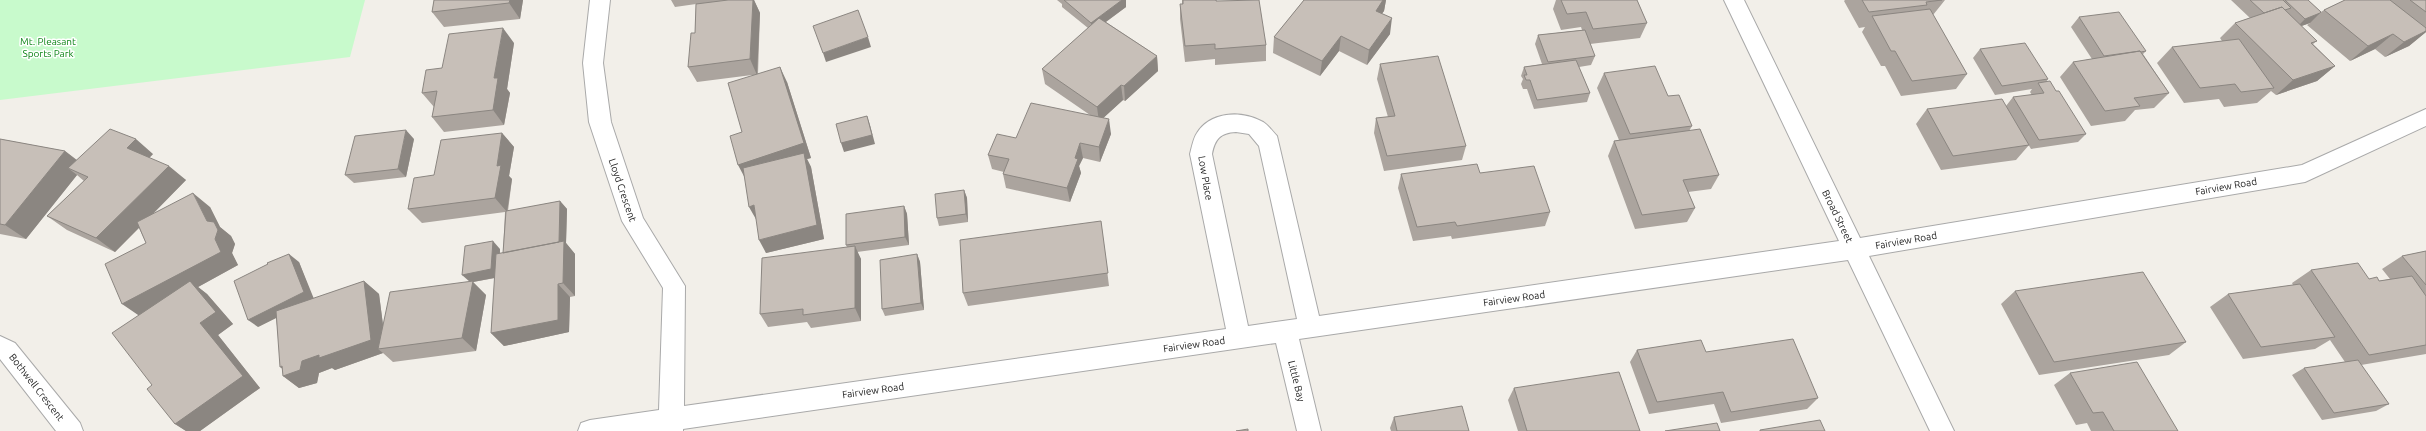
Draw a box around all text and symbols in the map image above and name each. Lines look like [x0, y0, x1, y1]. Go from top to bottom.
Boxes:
park label: Mt. Pleasant Sports Park [20, 36, 76, 59]
street label: Low Place [1196, 155, 1215, 201]
street label: Lloyd Crescent [607, 157, 638, 223]
street label: Fairview Road [2194, 176, 2258, 197]
street label: Broad Street [1820, 188, 1855, 244]
street label: Fairview Road [1874, 230, 1938, 251]
street label: Fairview Road [1482, 289, 1546, 308]
street label: Fairview Road [1162, 335, 1226, 354]
street label: Bothwell Crescent [7, 352, 66, 423]
street label: Little Bay [1286, 359, 1307, 403]
street label: Fairview Road [841, 381, 905, 400]

